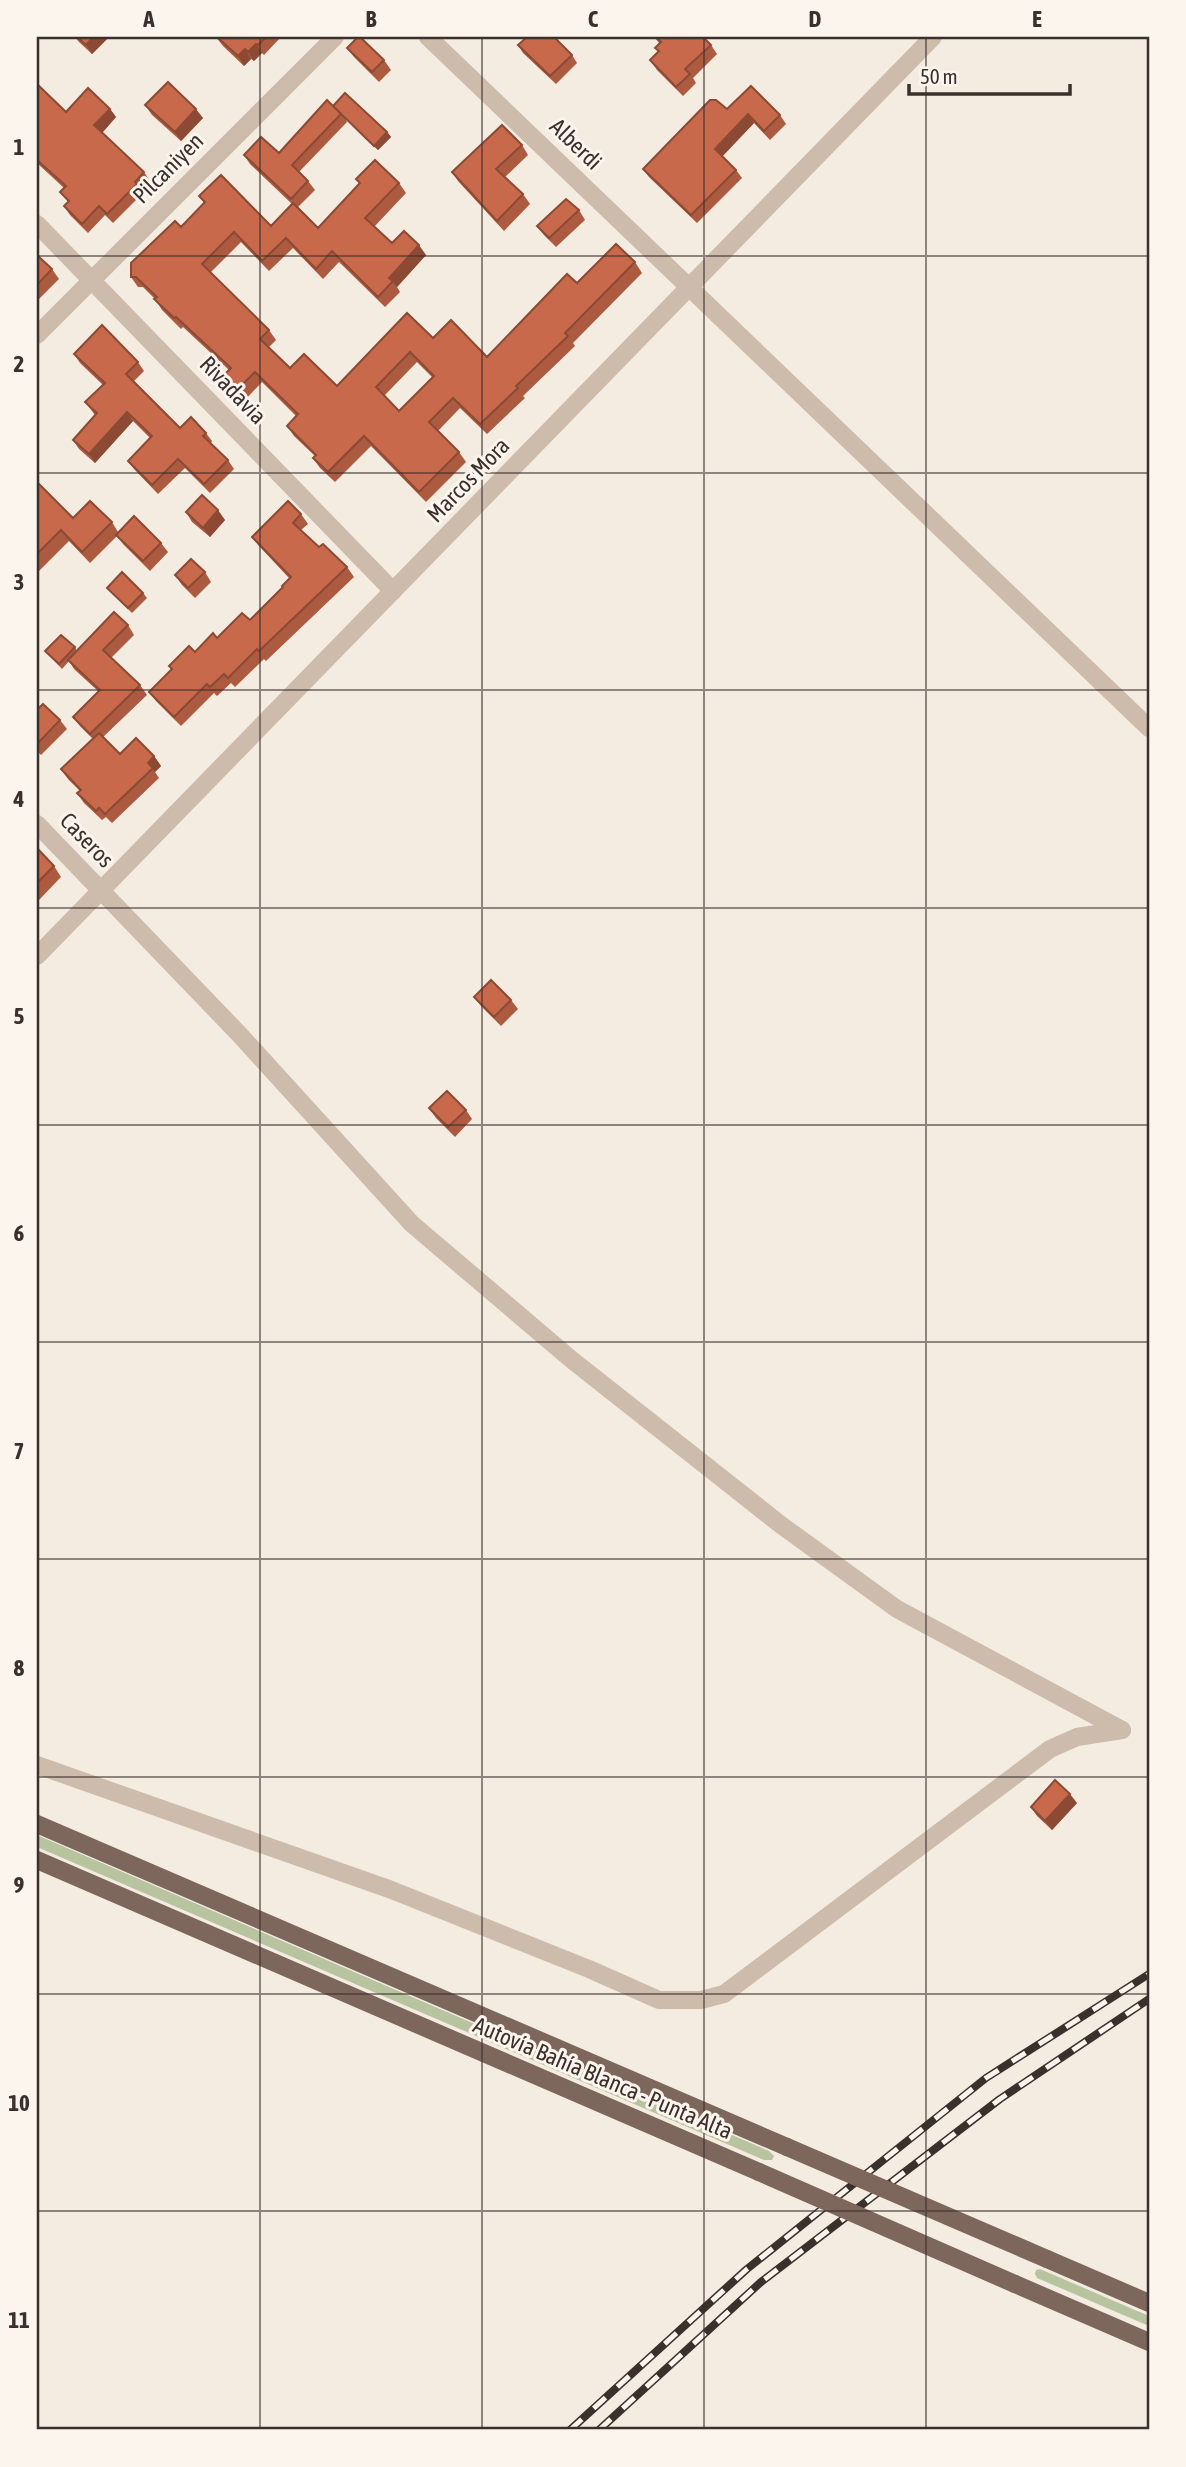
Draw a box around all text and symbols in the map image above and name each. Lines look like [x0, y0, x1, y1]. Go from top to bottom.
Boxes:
text: A [142, 6, 155, 32]
text: B [366, 6, 377, 32]
text: C [588, 6, 599, 32]
text: D [809, 6, 822, 32]
text: E [1032, 6, 1042, 32]
scale bar [909, 52, 1070, 96]
text: 50 m [920, 64, 958, 88]
street label: Alberdi [545, 113, 607, 175]
street label: Pilcaniyen [128, 128, 208, 208]
text: 1 [14, 134, 25, 160]
text: 2 [14, 351, 24, 377]
street label: Rivadavia [195, 351, 271, 429]
street label: Marcos Mora [422, 433, 514, 527]
text: 3 [14, 569, 24, 595]
text: 4 [13, 786, 25, 812]
street label: Caseros [55, 807, 119, 873]
text: 5 [14, 1003, 25, 1029]
text: 6 [14, 1220, 25, 1246]
text: 7 [14, 1438, 24, 1464]
text: 8 [14, 1655, 25, 1681]
text: 9 [14, 1872, 25, 1898]
street label: Autovía Bahía Blanca - Punta Alta [470, 2012, 736, 2144]
text: 10 [8, 2090, 30, 2116]
text: 11 [8, 2307, 30, 2333]

